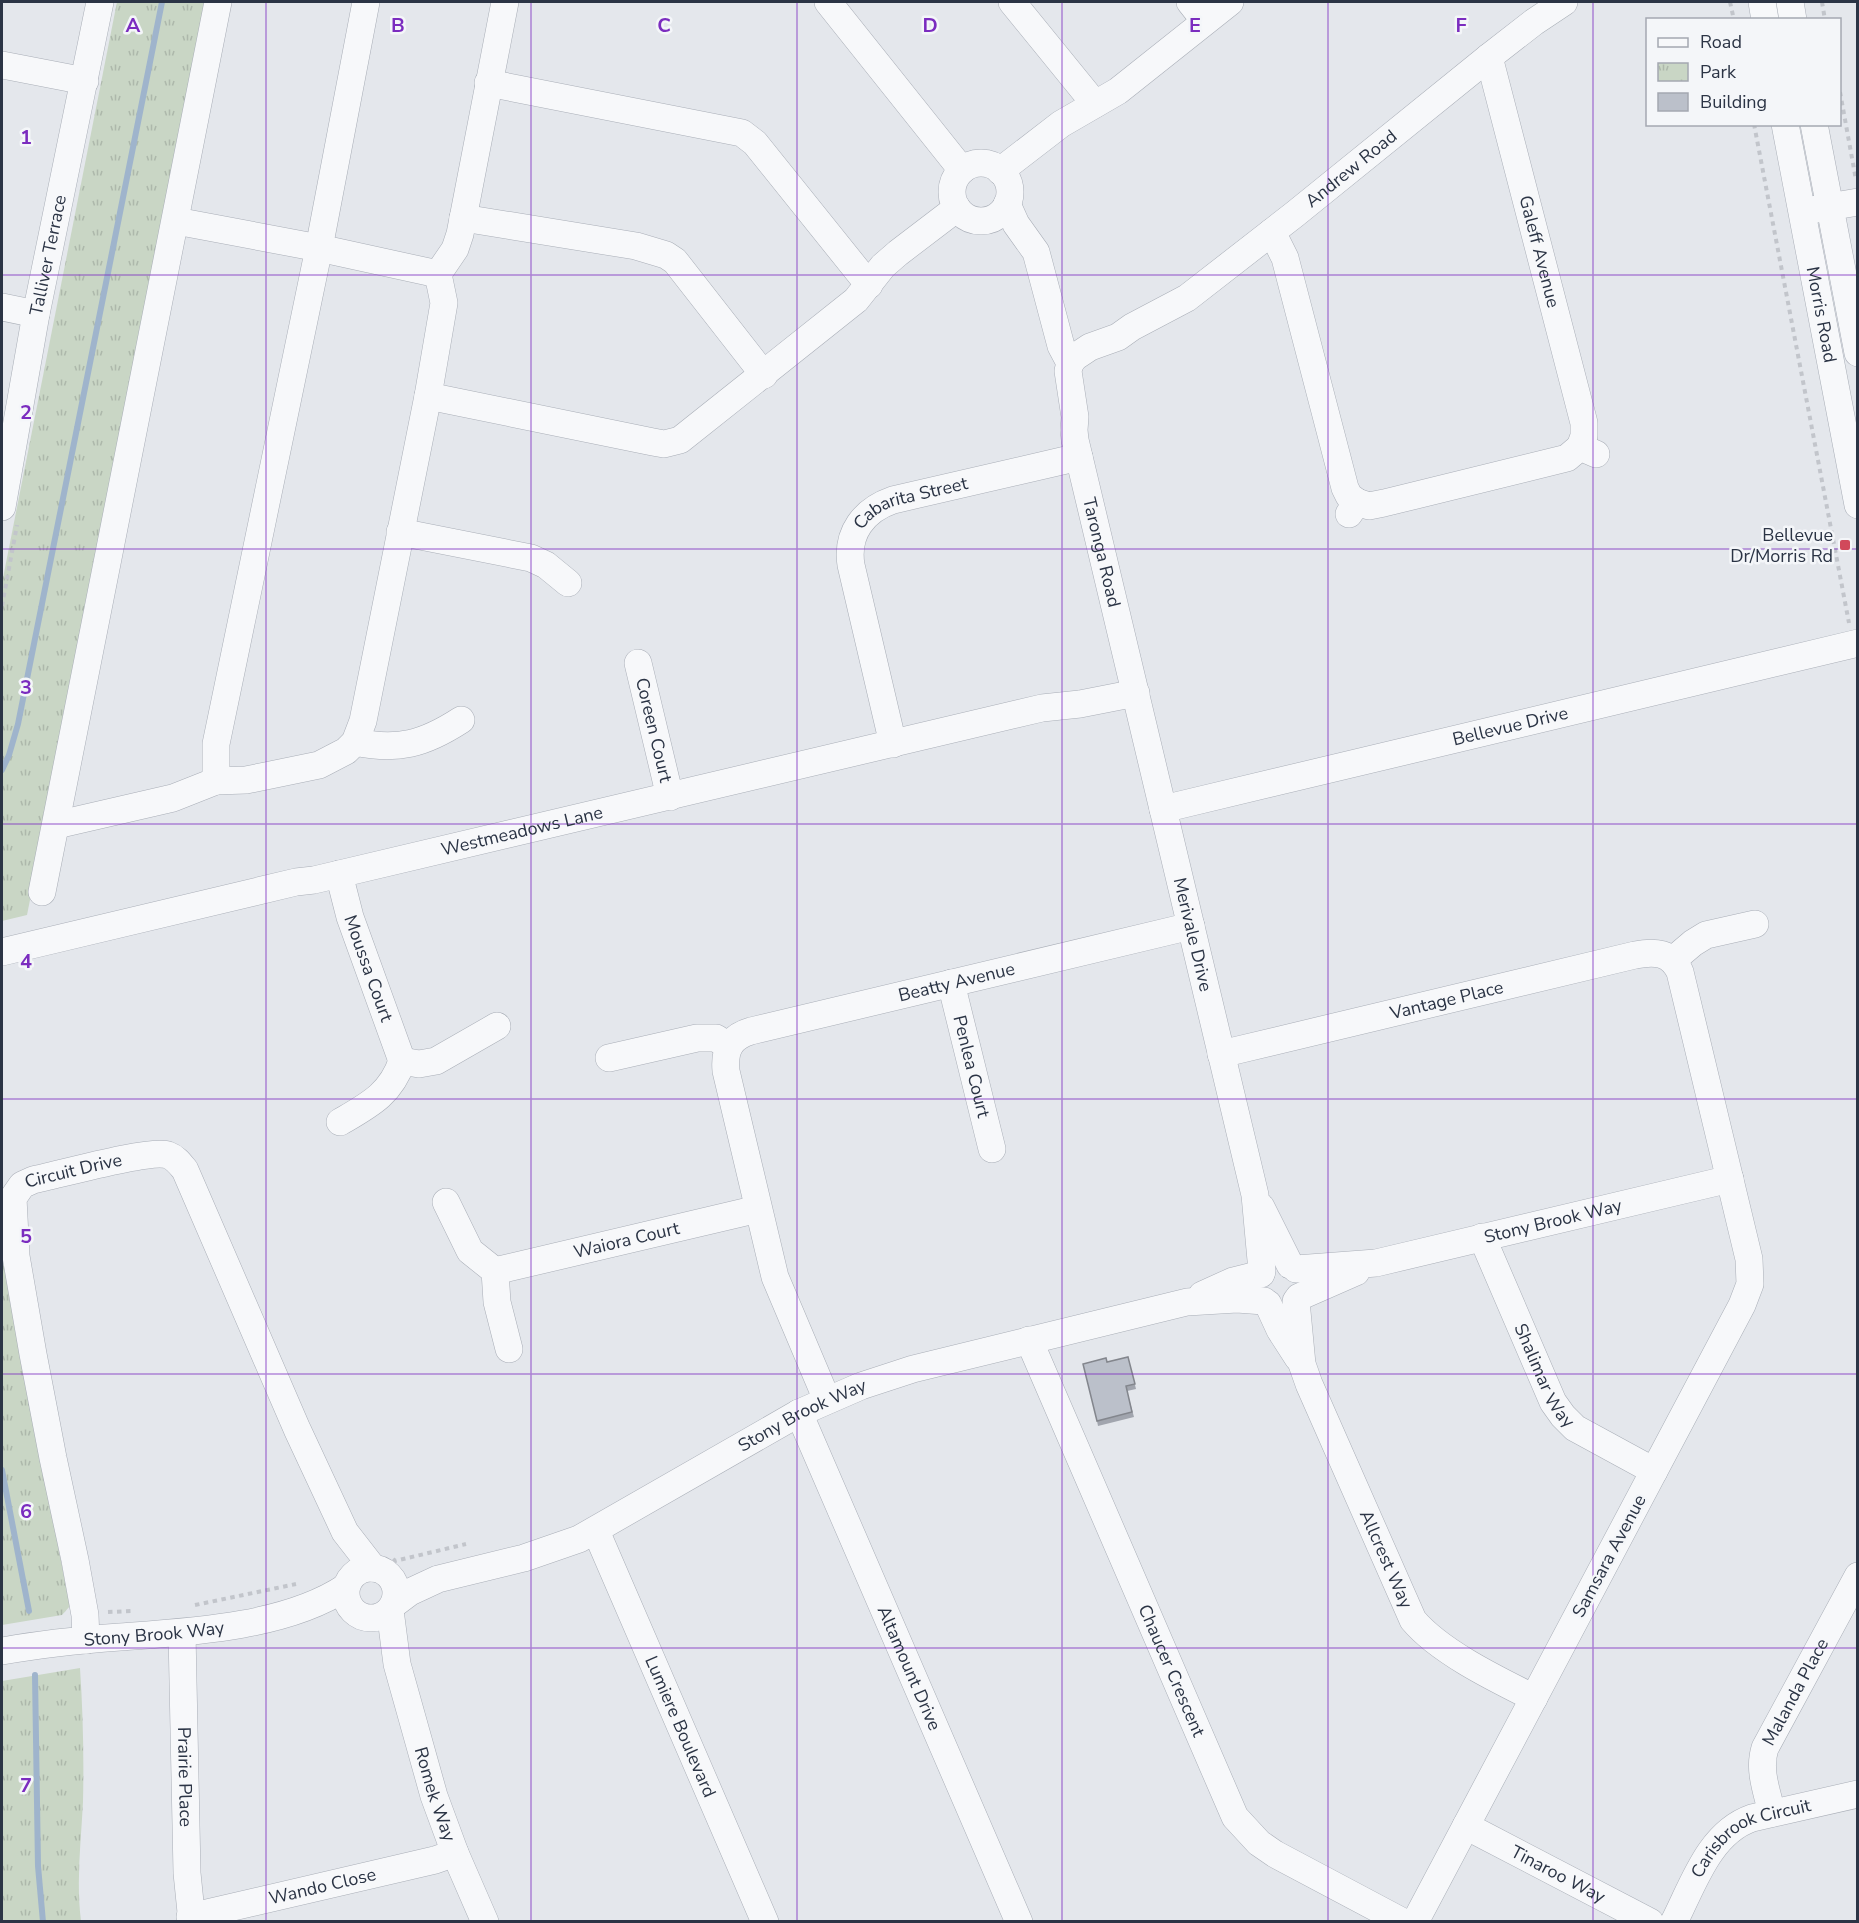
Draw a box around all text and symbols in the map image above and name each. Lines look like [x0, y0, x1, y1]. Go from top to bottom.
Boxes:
text: A [126, 12, 141, 39]
text: B [391, 12, 405, 39]
text: C [657, 12, 671, 39]
text: D [922, 12, 938, 39]
text: E [1189, 12, 1201, 39]
text: F [1455, 12, 1467, 39]
legend [1646, 18, 1841, 126]
text: Road [1700, 30, 1742, 54]
text: Park [1700, 60, 1737, 84]
text: Building [1700, 90, 1767, 114]
text: 1 [20, 124, 32, 151]
street label: Andrew Road [1300, 124, 1402, 213]
street label: Talliver Terrace [24, 193, 72, 318]
street label: Galeff Avenue [1513, 193, 1566, 310]
street label: Morris Road [1801, 264, 1842, 365]
text: 2 [20, 399, 32, 426]
street label: Cabarita Street [848, 471, 971, 534]
street label: Taronga Road [1077, 495, 1126, 610]
place label: Bellevue Dr/Morris Rd [1730, 523, 1833, 568]
marker: Bellevue Dr/Morris Rd [1838, 538, 1852, 552]
text: 3 [20, 674, 32, 701]
street label: Coreen Court [630, 675, 678, 785]
street label: Bellevue Drive [1450, 701, 1570, 751]
street label: Westmeadows Lane [439, 800, 605, 862]
street label: Merivale Drive [1168, 875, 1218, 994]
street label: Moussa Court [338, 912, 399, 1026]
text: 4 [20, 948, 32, 975]
street label: Beatty Avenue [896, 956, 1017, 1007]
street label: Vantage Place [1387, 975, 1506, 1025]
street label: Penlea Court [947, 1013, 996, 1121]
street label: Circuit Drive [21, 1148, 124, 1194]
street label: Stony Brook Way [1481, 1193, 1625, 1249]
street label: Waiora Court [571, 1216, 682, 1264]
text: 5 [20, 1223, 32, 1250]
street label: Shalimar Way [1509, 1320, 1581, 1434]
street label: Stony Brook Way [733, 1373, 870, 1458]
street label: Samsara Avenue [1566, 1490, 1652, 1622]
text: 6 [20, 1498, 32, 1525]
street label: Allcrest Way [1354, 1506, 1419, 1613]
street label: Chaucer Crescent [1133, 1601, 1211, 1741]
street label: Altamount Drive [872, 1602, 947, 1734]
street label: Stony Brook Way [83, 1615, 227, 1652]
street label: Malanda Place [1756, 1634, 1834, 1750]
street label: Lumiere Boulevard [639, 1652, 722, 1801]
street label: Prairie Place [172, 1727, 198, 1827]
street label: Romek Way [409, 1744, 462, 1845]
text: 7 [20, 1772, 32, 1799]
street label: Carisbrook Circuit [1685, 1793, 1814, 1882]
street label: Tinaroo Way [1507, 1840, 1610, 1909]
street label: Wando Close [266, 1862, 378, 1910]

